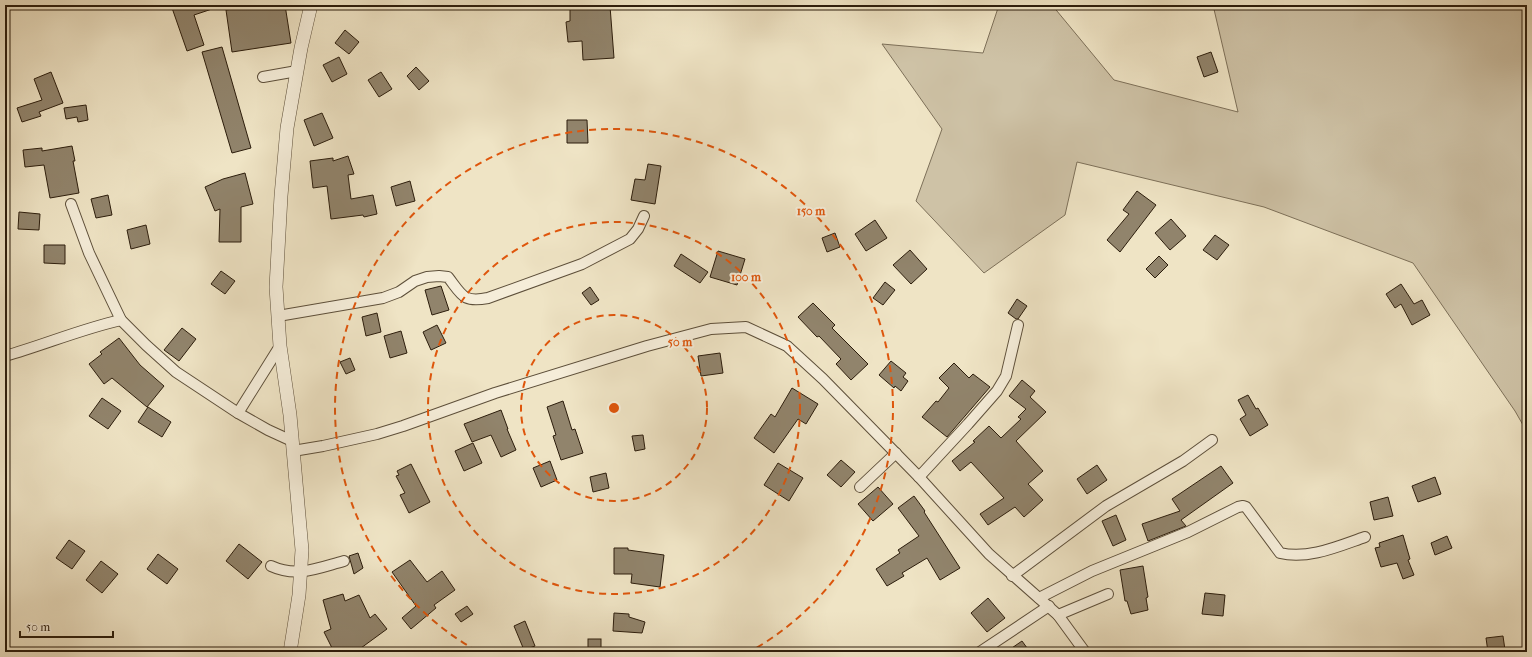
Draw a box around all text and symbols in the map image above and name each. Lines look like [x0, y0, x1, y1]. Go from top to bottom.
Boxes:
text: 150 m [797, 204, 826, 218]
text: 100 m [731, 270, 762, 284]
text: 50 m [668, 335, 693, 349]
centre of rings [607, 401, 621, 415]
scale bar [20, 613, 113, 639]
text: 50 m [26, 620, 50, 634]

